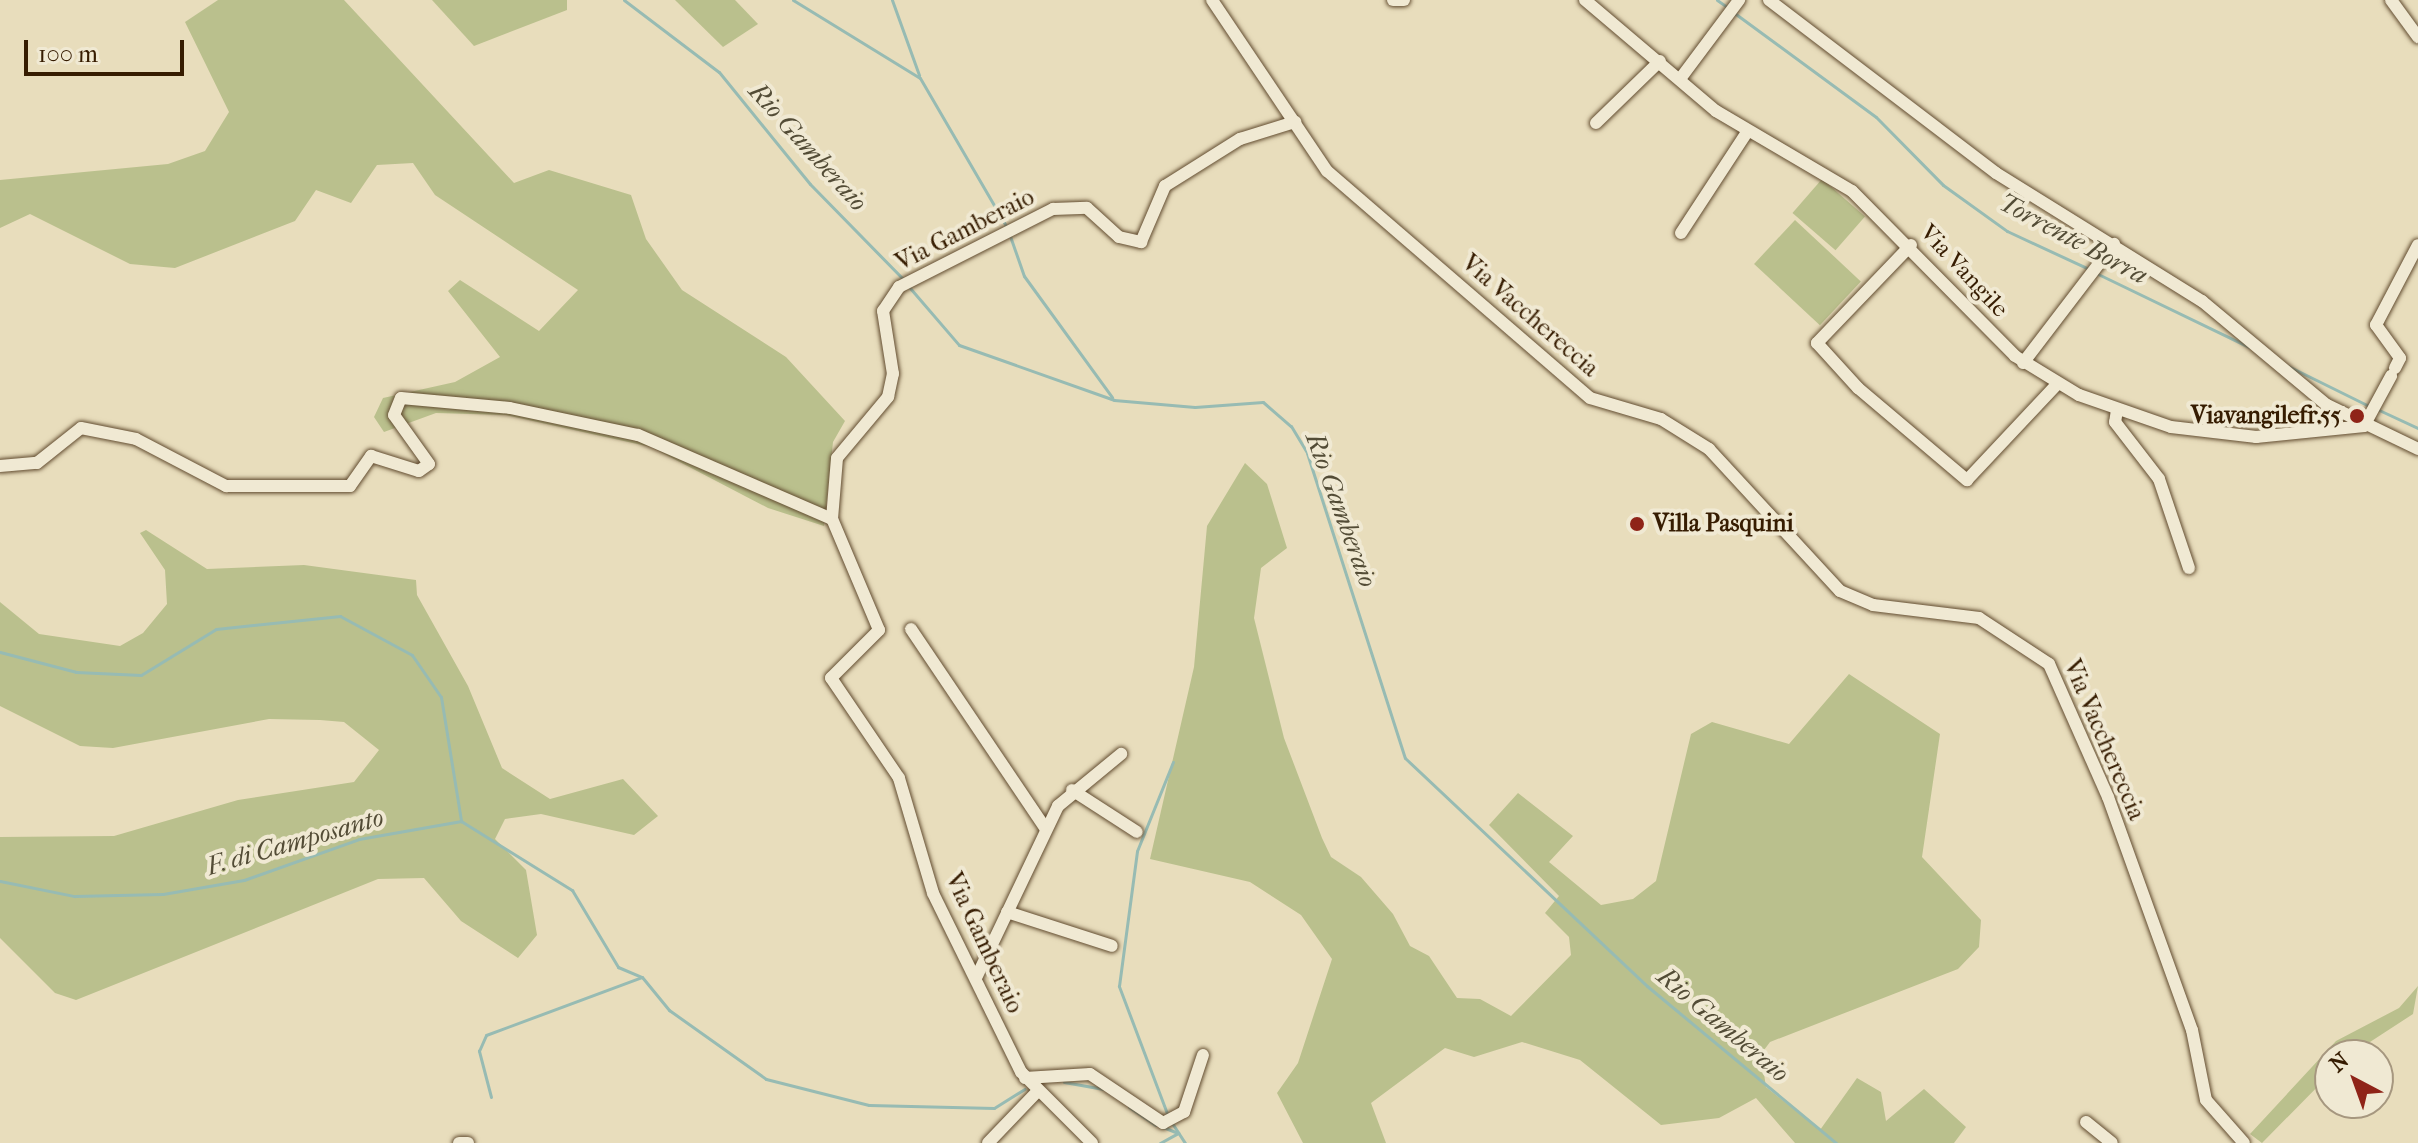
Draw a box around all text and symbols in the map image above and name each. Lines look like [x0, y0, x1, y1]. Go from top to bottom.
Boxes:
scale bar [28, 24, 188, 74]
text: 100 m [38, 40, 98, 68]
water label: Rio Gamberaio [742, 76, 874, 218]
street label: Via Gamberaio [891, 183, 1039, 277]
water label: Torrente Borra [1993, 187, 2153, 291]
street label: Via Vangile [1914, 219, 2014, 323]
street label: Via Vacchereccia [1456, 249, 1604, 383]
place label: Viavangilefr.55 [2191, 402, 2341, 430]
marker: Viavangilefr.55 [2348, 407, 2366, 425]
water label: Rio Gamberaio [1299, 429, 1383, 591]
place label: Villa Pasquini [1653, 510, 1794, 538]
marker: Villa Pasquini [1628, 515, 1646, 533]
street label: Via Vacchereccia [2057, 655, 2151, 825]
water label: F. di Camposanto [203, 802, 387, 882]
street label: Via Gamberaio [939, 868, 1029, 1018]
water label: Rio Gamberaio [1651, 961, 1795, 1089]
north arrow [2314, 1039, 2394, 1119]
text: N [2325, 1047, 2354, 1078]

